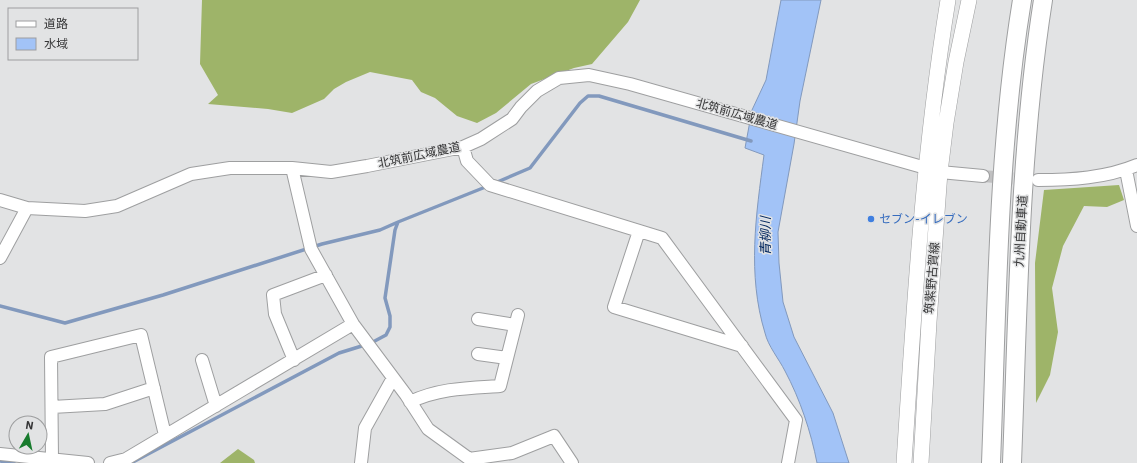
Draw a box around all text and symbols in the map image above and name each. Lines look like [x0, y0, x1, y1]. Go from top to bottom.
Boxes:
legend [8, 8, 138, 60]
text: 道路 [44, 16, 68, 31]
text: 水域 [44, 36, 68, 51]
street label: 北筑前広域農道 [695, 95, 780, 132]
street label: 北筑前広域農道 [376, 138, 462, 171]
street label: 九州自動車道 [1011, 195, 1030, 267]
place label: セブン-イレブン [879, 211, 968, 226]
marker: セブン-イレブン [866, 214, 876, 224]
water label: 青柳川 [757, 215, 774, 256]
street label: 筑紫野古賀線 [921, 241, 942, 314]
north arrow [8, 415, 48, 455]
text: N [25, 418, 35, 433]

